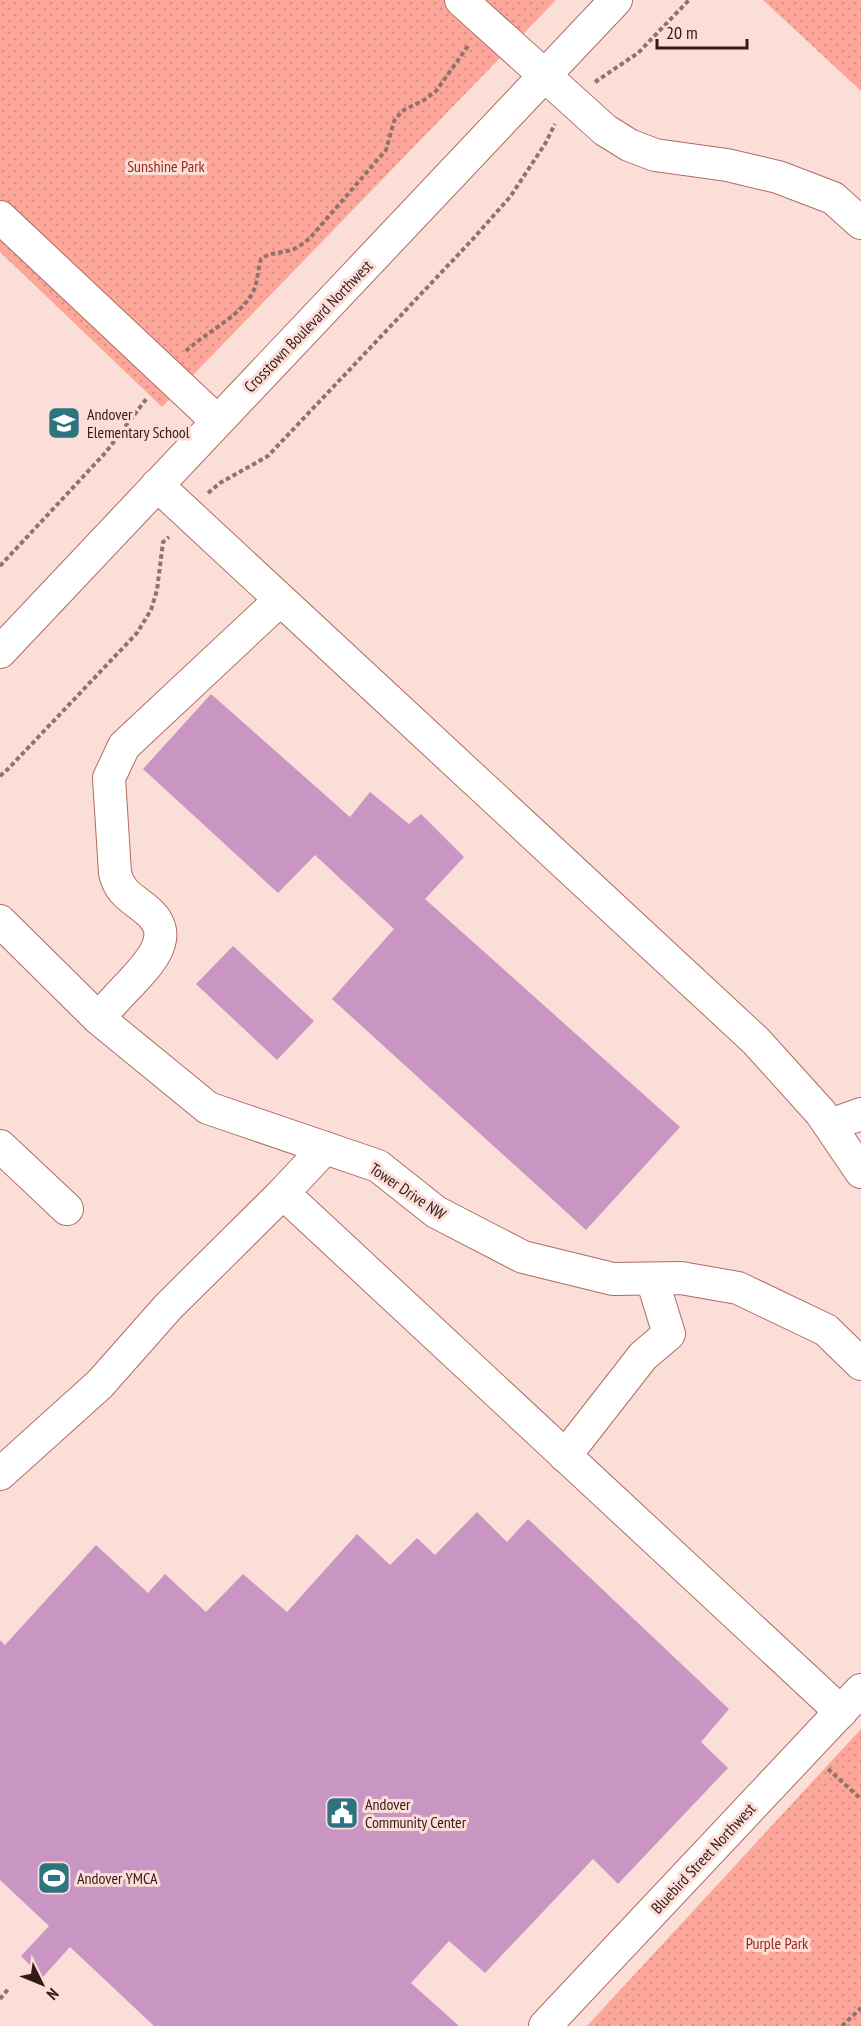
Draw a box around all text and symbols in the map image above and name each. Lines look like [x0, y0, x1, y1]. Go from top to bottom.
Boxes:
scale bar [657, 12, 747, 50]
text: 20 m [666, 21, 698, 44]
park label: Sunshine Park [127, 156, 206, 176]
street label: Crosstown Boulevard Northwest [240, 255, 377, 396]
place label: Andover Elementary School [87, 404, 190, 442]
school or university icon: Andover Elementary School [46, 405, 82, 441]
street label: Tower Drive NW [366, 1158, 450, 1224]
place label: Andover Community Center [365, 1794, 467, 1832]
public building icon: Andover Community Center [324, 1795, 360, 1831]
street label: Bluebird Street Northwest [647, 1798, 760, 1917]
sports icon: Andover YMCA [36, 1860, 72, 1896]
place label: Andover YMCA [77, 1868, 158, 1888]
park label: Purple Park [746, 1933, 809, 1953]
north arrow [12, 1954, 72, 2014]
text: N [43, 1984, 63, 2004]

